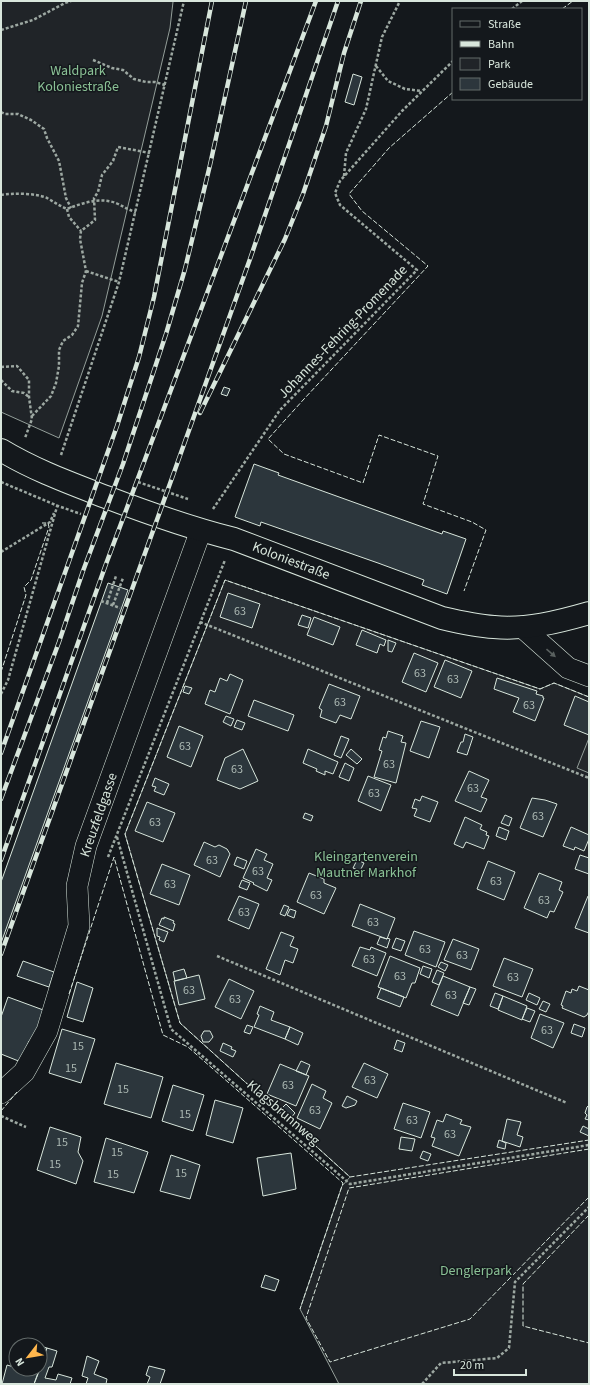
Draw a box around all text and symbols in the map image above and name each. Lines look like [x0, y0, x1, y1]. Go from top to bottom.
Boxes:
legend [452, 8, 582, 100]
text: Straße [488, 16, 521, 33]
text: Bahn [488, 36, 514, 53]
text: Park [488, 56, 510, 73]
park label: Waldpark Koloniestraße [37, 61, 119, 97]
text: Gebäude [488, 76, 533, 93]
street label: Johannes-Fehring-Promenade [274, 261, 412, 403]
street label: Koloniestraße [249, 537, 333, 585]
house number: 63 [234, 603, 246, 620]
one-way arrow [546, 648, 556, 658]
house number: 63 [414, 665, 426, 682]
house number: 63 [447, 671, 459, 688]
house number: 63 [334, 694, 346, 711]
house number: 63 [523, 697, 535, 714]
house number: 63 [179, 738, 191, 755]
house number: 63 [383, 756, 395, 773]
house number: 63 [231, 761, 243, 778]
street label: Kreuzfeldgasse [75, 770, 123, 860]
house number: 63 [467, 780, 479, 797]
house number: 63 [368, 785, 380, 802]
house number: 63 [532, 808, 544, 825]
house number: 63 [149, 814, 161, 831]
park label: Kleingartenverein Mautner Markhof [314, 847, 418, 883]
house number: 63 [206, 852, 218, 869]
house number: 63 [252, 863, 264, 880]
house number: 63 [490, 873, 502, 890]
house number: 63 [164, 876, 176, 893]
house number: 63 [310, 887, 322, 904]
house number: 63 [538, 892, 550, 909]
house number: 63 [238, 904, 250, 921]
house number: 63 [367, 914, 379, 931]
house number: 63 [419, 941, 431, 958]
house number: 63 [456, 947, 468, 964]
house number: 63 [363, 951, 375, 968]
house number: 63 [394, 968, 406, 985]
house number: 63 [507, 969, 519, 986]
house number: 63 [183, 982, 195, 999]
house number: 63 [445, 987, 457, 1004]
house number: 63 [229, 991, 241, 1008]
house number: 63 [541, 1022, 553, 1039]
house number: 15 [72, 1038, 84, 1055]
house number: 15 [65, 1060, 77, 1077]
house number: 63 [364, 1072, 376, 1089]
street label: Klagsbrunnweg [242, 1076, 324, 1150]
house number: 63 [282, 1077, 294, 1094]
house number: 15 [117, 1081, 129, 1098]
house number: 63 [309, 1102, 321, 1119]
house number: 15 [179, 1106, 191, 1123]
house number: 63 [406, 1112, 418, 1129]
house number: 63 [444, 1126, 456, 1143]
house number: 15 [56, 1134, 68, 1151]
house number: 15 [111, 1144, 123, 1161]
house number: 15 [49, 1156, 61, 1173]
house number: 15 [175, 1165, 187, 1182]
house number: 15 [107, 1166, 119, 1183]
park label: Denglerpark [440, 1261, 512, 1281]
north arrow [8, 1337, 48, 1377]
scale bar [454, 1351, 526, 1377]
text: N [12, 1355, 28, 1369]
text: 20 m [460, 1357, 484, 1374]

